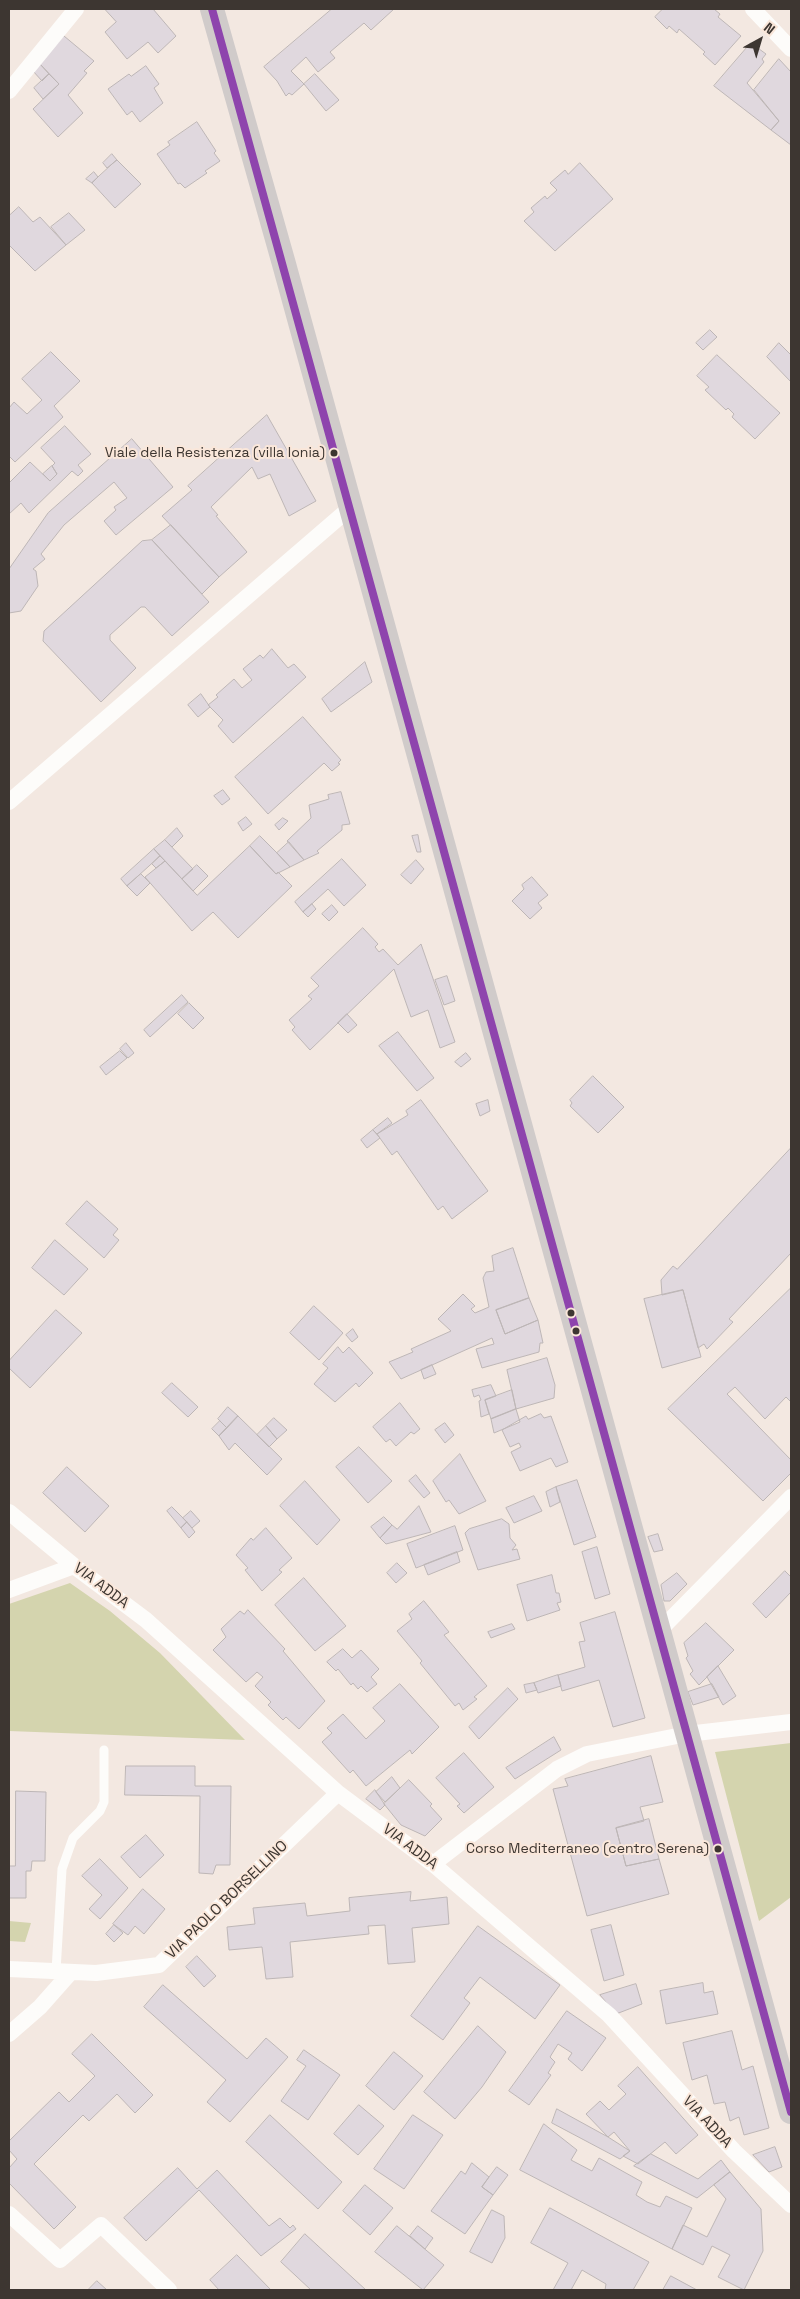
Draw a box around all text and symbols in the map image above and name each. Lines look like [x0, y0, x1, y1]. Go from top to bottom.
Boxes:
north arrow [735, 15, 785, 65]
text: N [760, 18, 779, 38]
place label: Viale della Resistenza (villa Ionia) [105, 445, 325, 461]
marker: Viale della Resistenza (villa Ionia) [329, 448, 339, 458]
unlabelled marker [566, 1308, 576, 1318]
unlabelled marker [571, 1326, 581, 1336]
street label: VIA ADDA [70, 1559, 132, 1613]
street label: VIA ADDA [379, 1820, 441, 1874]
street label: VIA PAOLO BORSELLINO [162, 1837, 292, 1963]
place label: Corso Mediterraneo (centro Serena) [466, 1841, 709, 1857]
marker: Corso Mediterraneo (centro Serena) [713, 1844, 723, 1854]
street label: VIA ADDA [678, 2092, 736, 2152]

